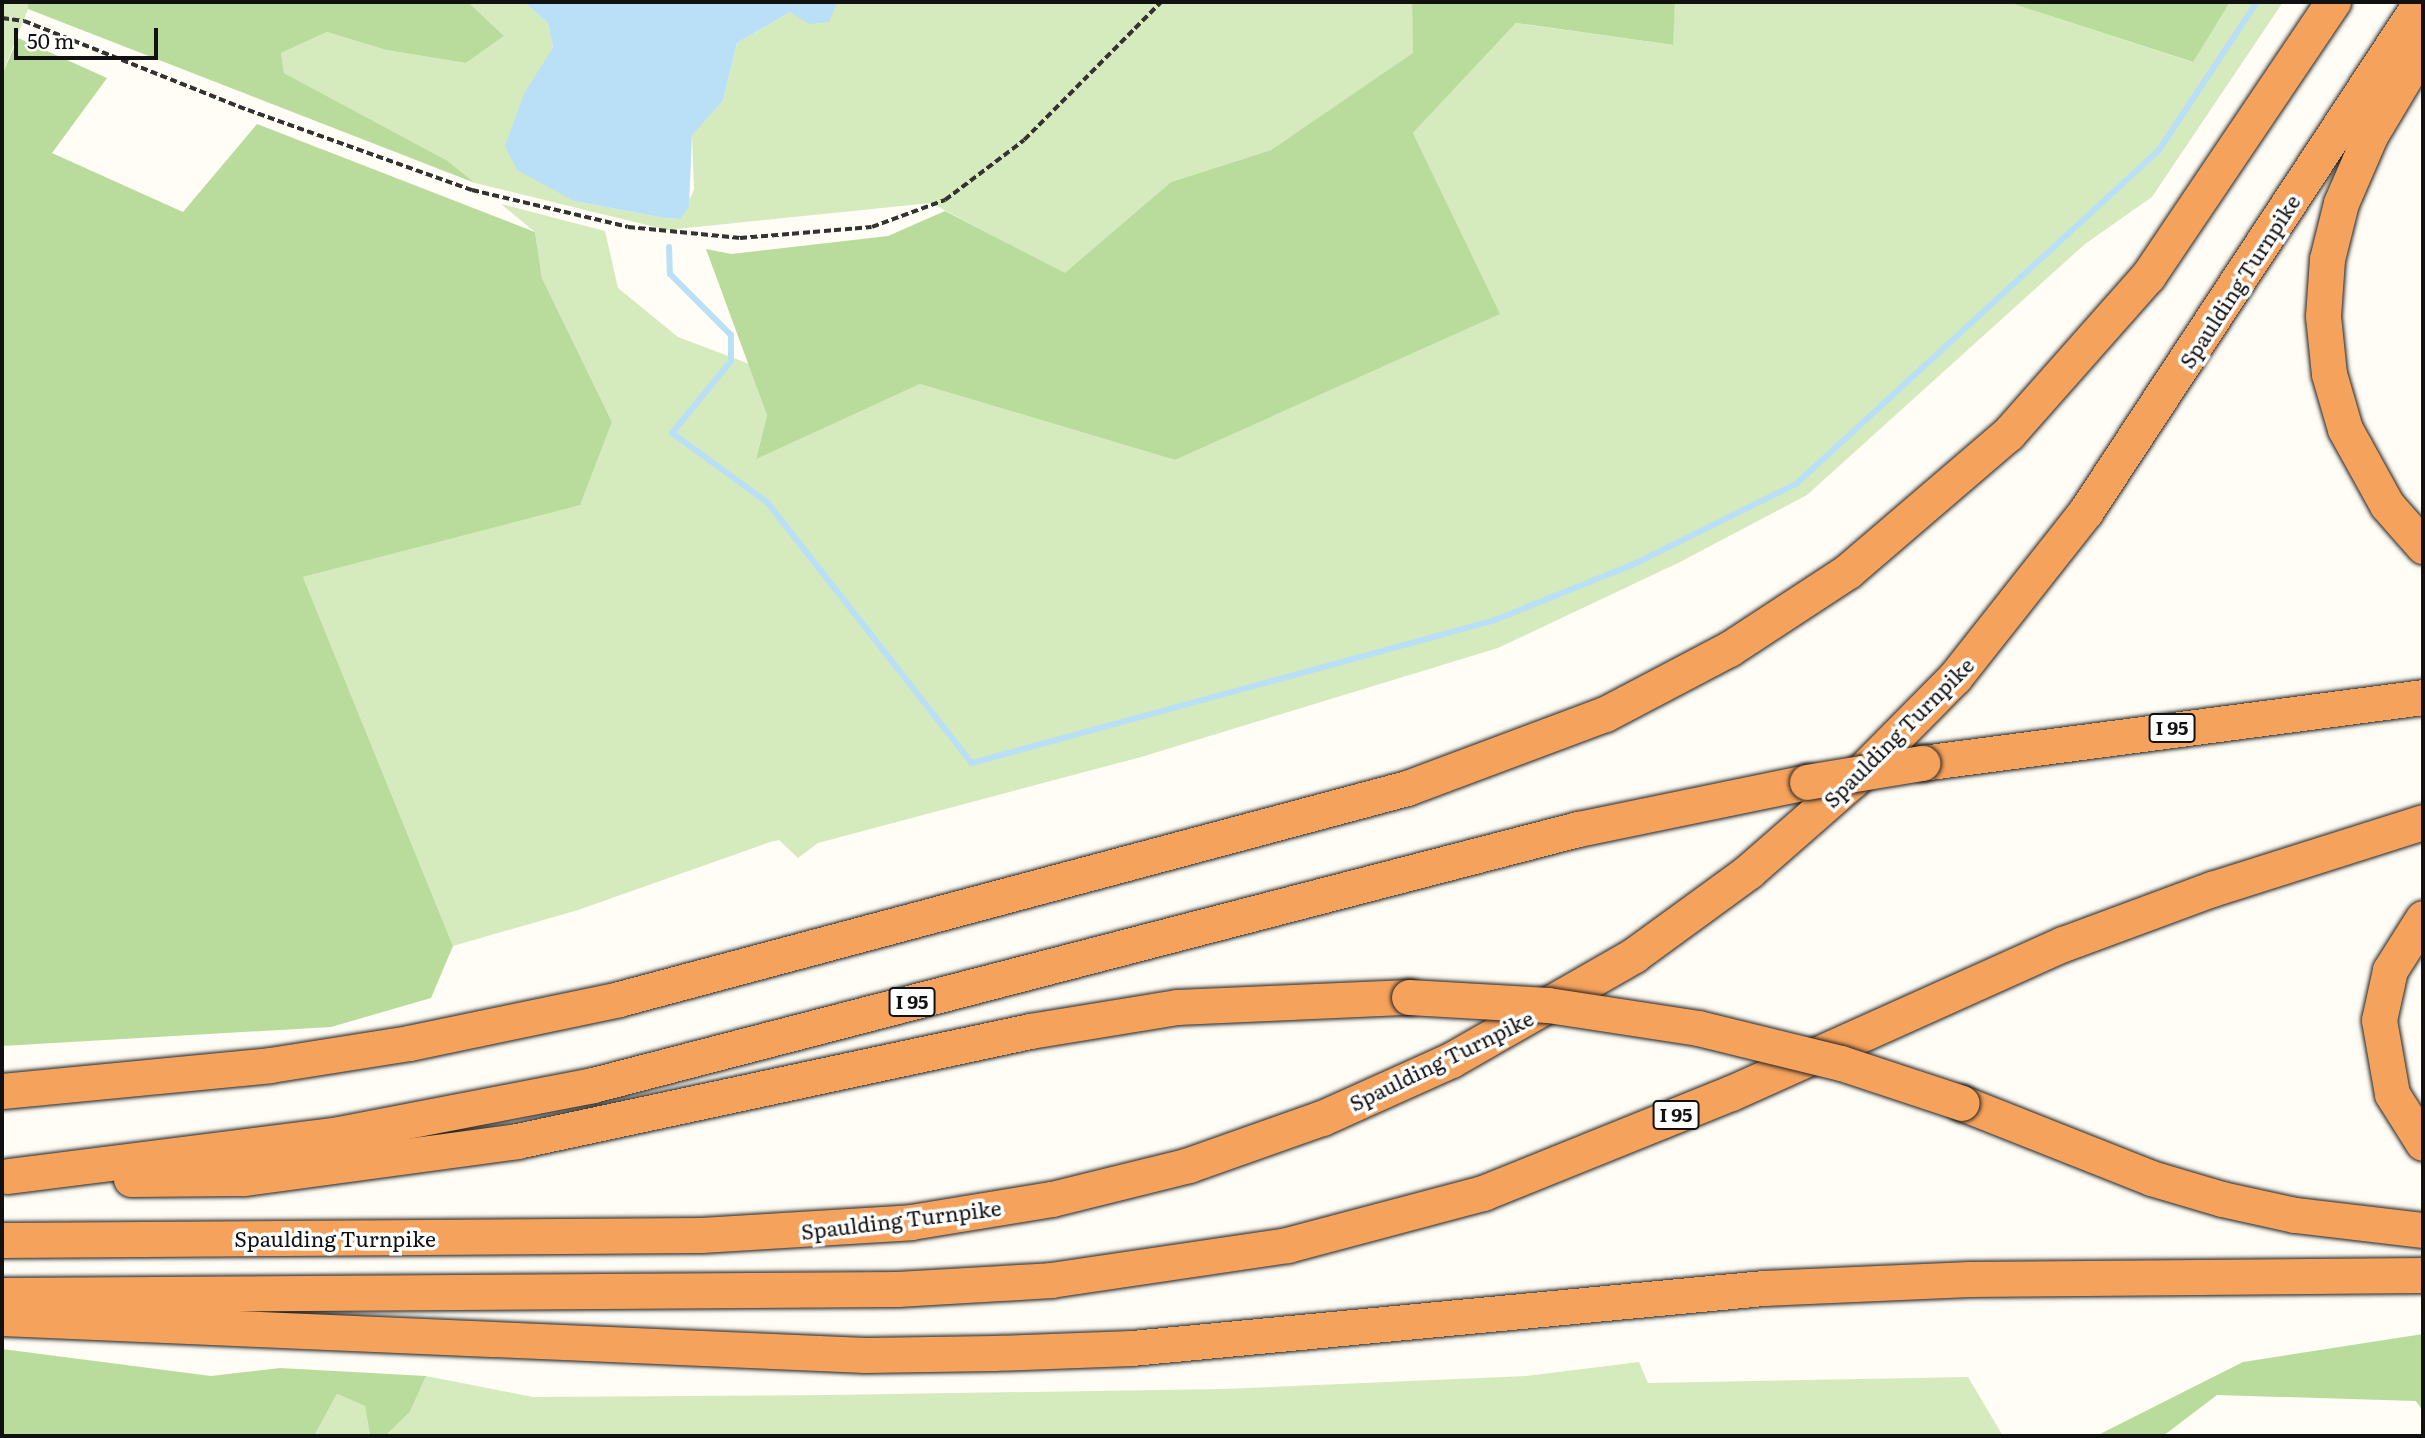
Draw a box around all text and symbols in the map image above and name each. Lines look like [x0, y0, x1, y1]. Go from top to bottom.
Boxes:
scale bar [18, 14, 161, 58]
text: 50 m [27, 24, 74, 55]
street label: Spaulding Turnpike [2174, 190, 2304, 372]
street label: Spaulding Turnpike [1818, 652, 1978, 812]
road number: I 95 [2148, 712, 2196, 744]
road number: I 95 [888, 986, 936, 1018]
street label: Spaulding Turnpike [1345, 1004, 1537, 1116]
road number: I 95 [1652, 1100, 1700, 1130]
street label: Spaulding Turnpike [799, 1194, 1003, 1244]
street label: Spaulding Turnpike [234, 1225, 436, 1251]

